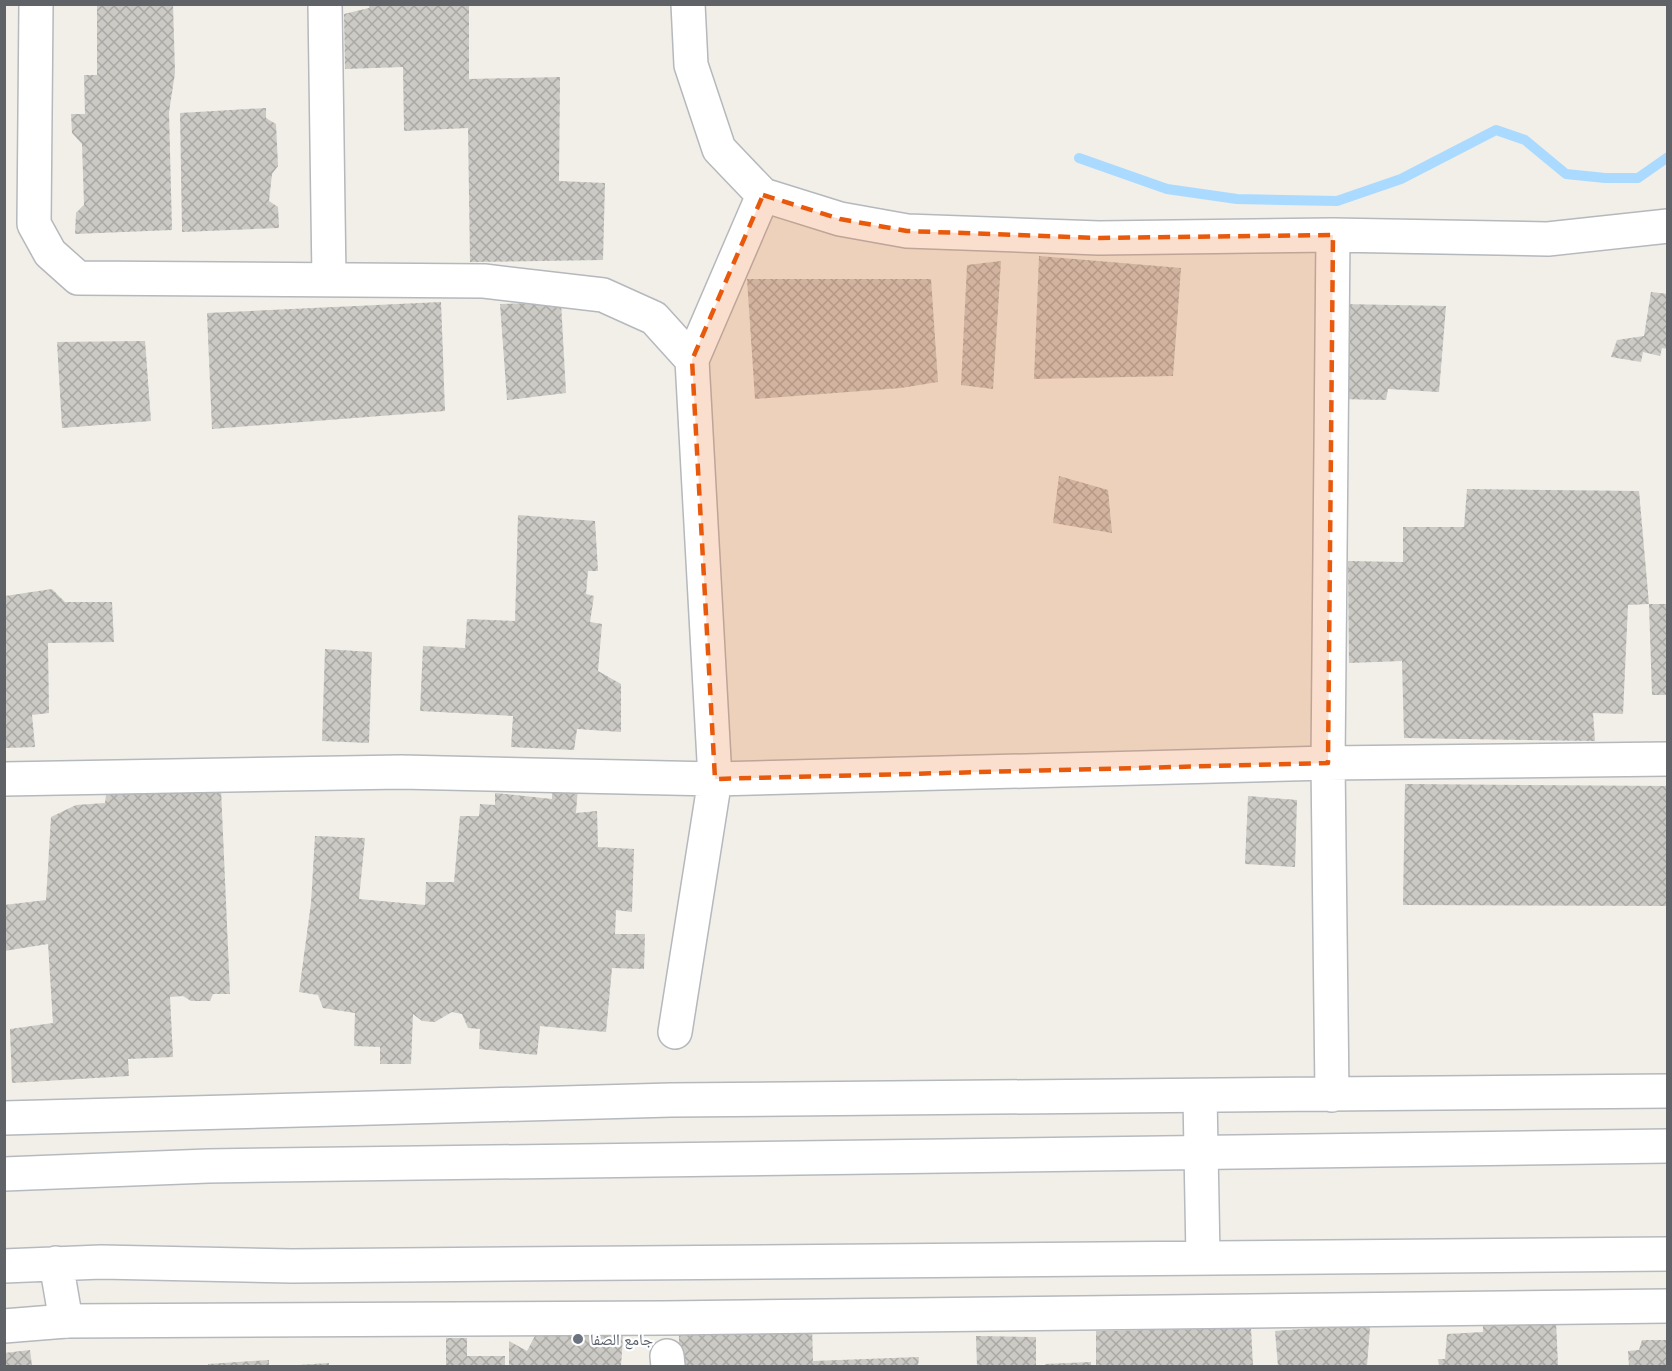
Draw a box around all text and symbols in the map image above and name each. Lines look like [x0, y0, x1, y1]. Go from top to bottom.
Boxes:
place label: جامع الصفا [590, 1330, 653, 1350]
marker: جامع الصفا [571, 1332, 585, 1346]

